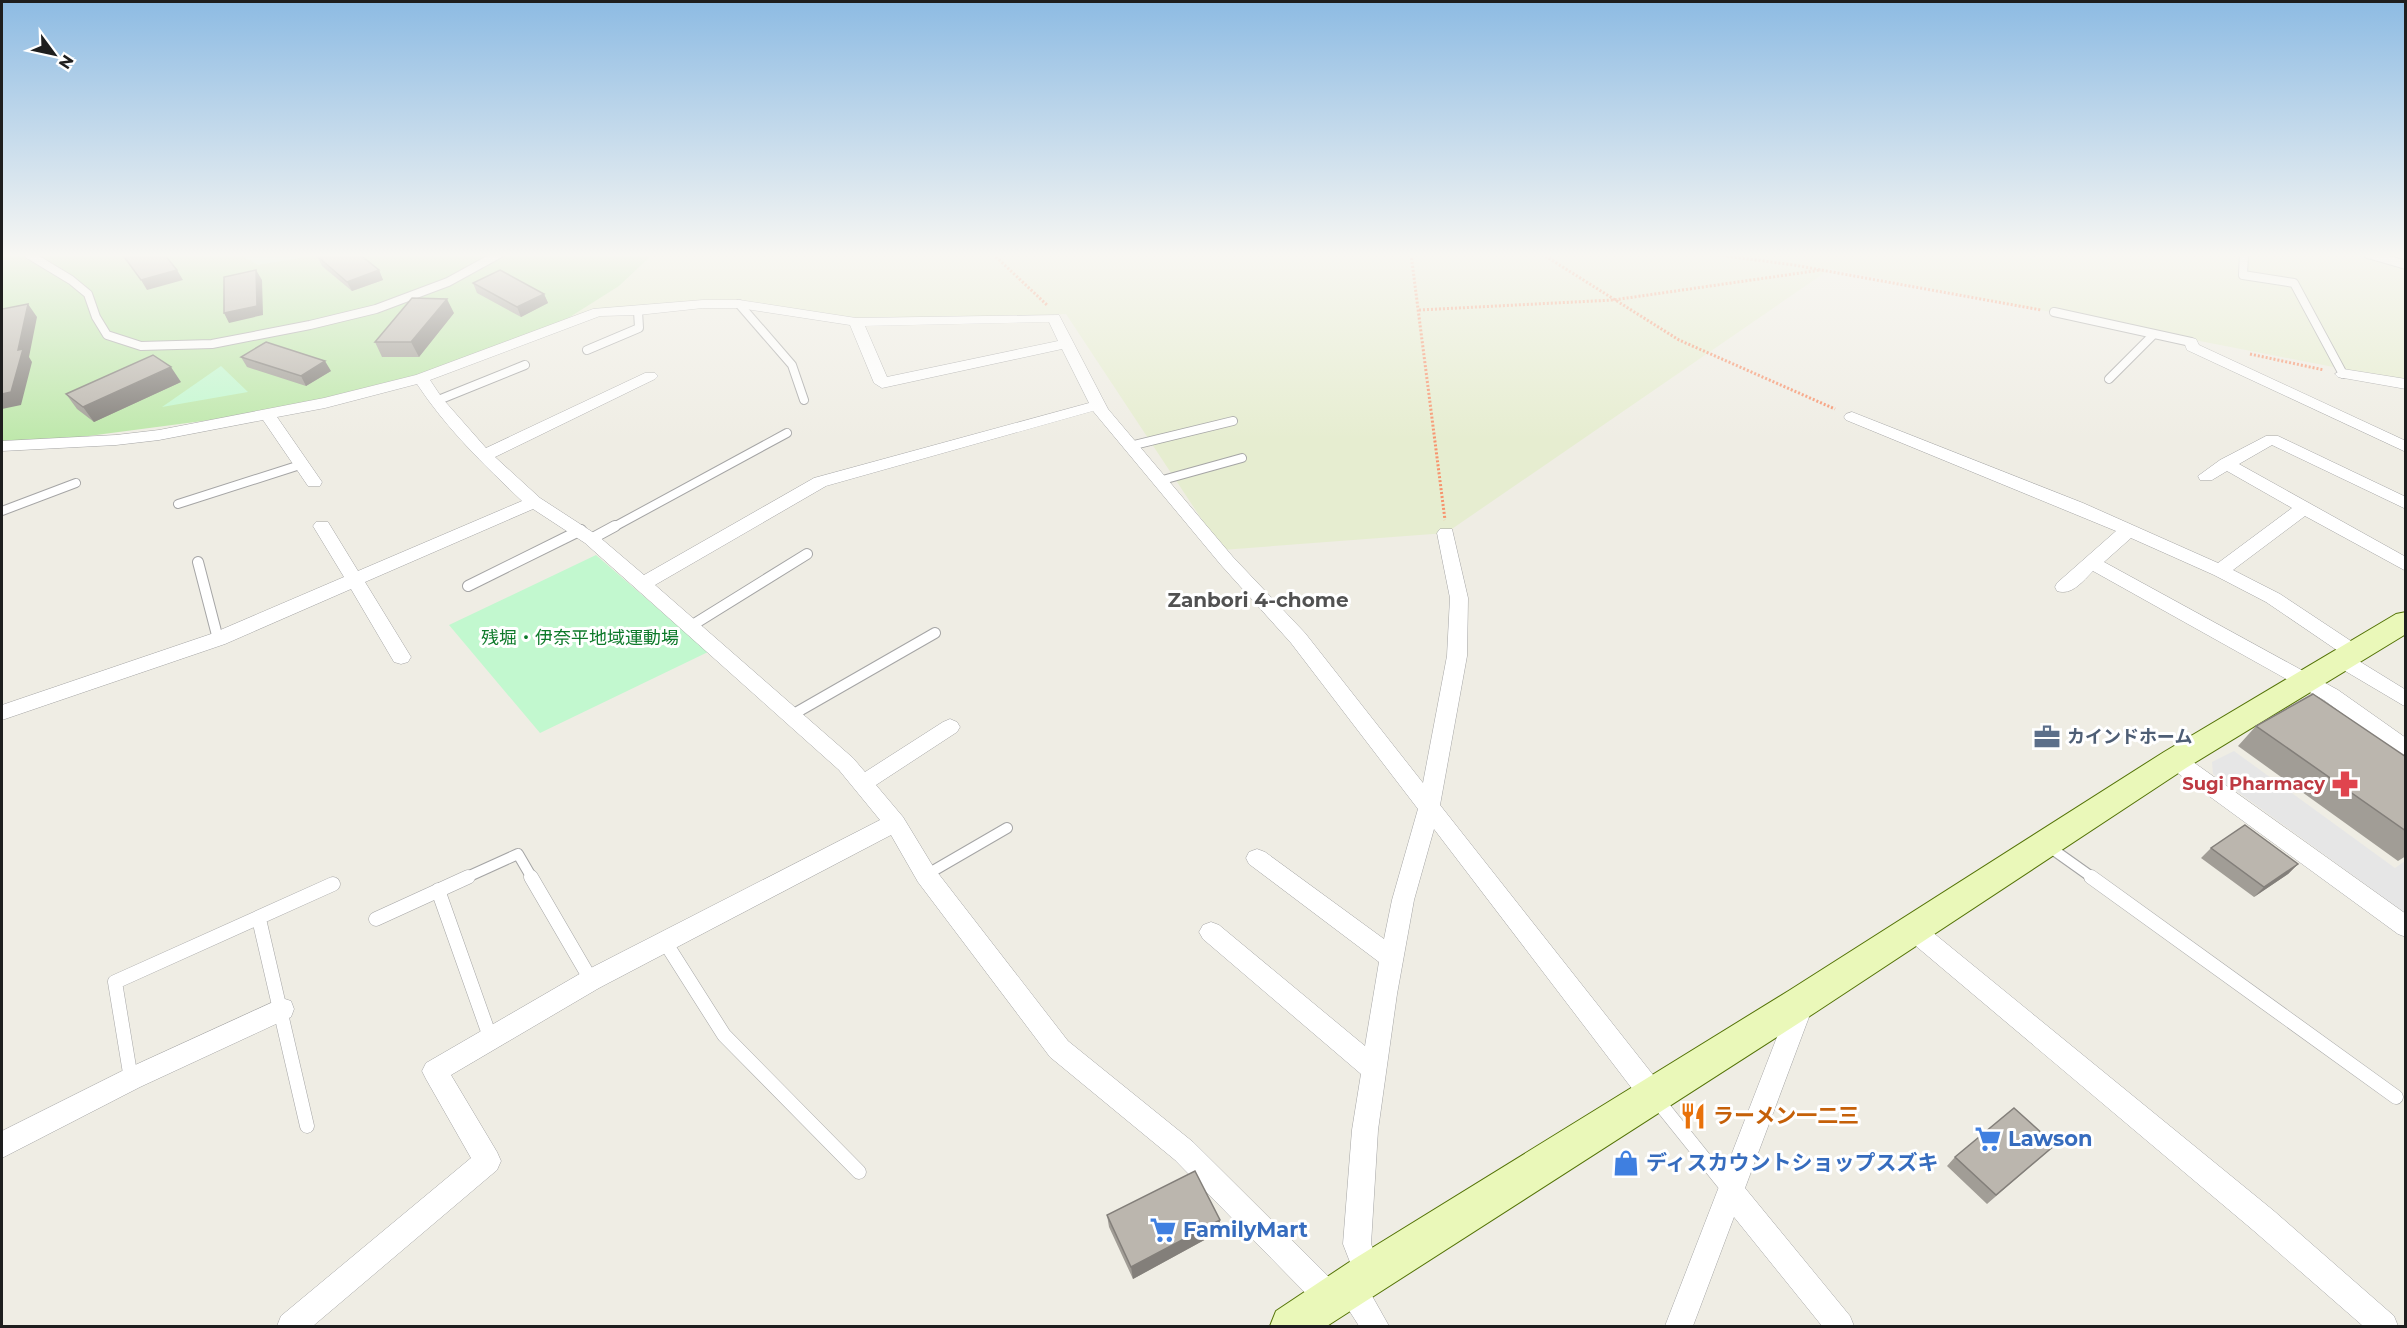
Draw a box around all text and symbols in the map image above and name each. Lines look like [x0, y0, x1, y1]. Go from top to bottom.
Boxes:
north arrow [24, 24, 84, 84]
text: N [55, 51, 78, 72]
district label: Zanbori 4-chome [1167, 588, 1349, 612]
park label: 残堀・伊奈平地域運動場 [481, 627, 679, 649]
office icon: カインドホーム [2032, 722, 2062, 752]
place label: カインドホーム [2067, 726, 2192, 748]
pharmacy icon: Sugi Pharmacy [2330, 769, 2360, 799]
place label: Sugi Pharmacy [2182, 773, 2325, 795]
restaurant icon: ラーメン一二三 [1678, 1101, 1708, 1131]
place label: ラーメン一二三 [1713, 1103, 1859, 1128]
supermarket icon: Lawson [1973, 1124, 2003, 1154]
place label: Lawson [2008, 1126, 2092, 1151]
shop icon: ディスカウントショップスズキ [1611, 1148, 1641, 1178]
place label: ディスカウントショップスズキ [1646, 1150, 1939, 1175]
supermarket icon: FamilyMart [1148, 1215, 1178, 1245]
place label: FamilyMart [1183, 1217, 1308, 1242]

